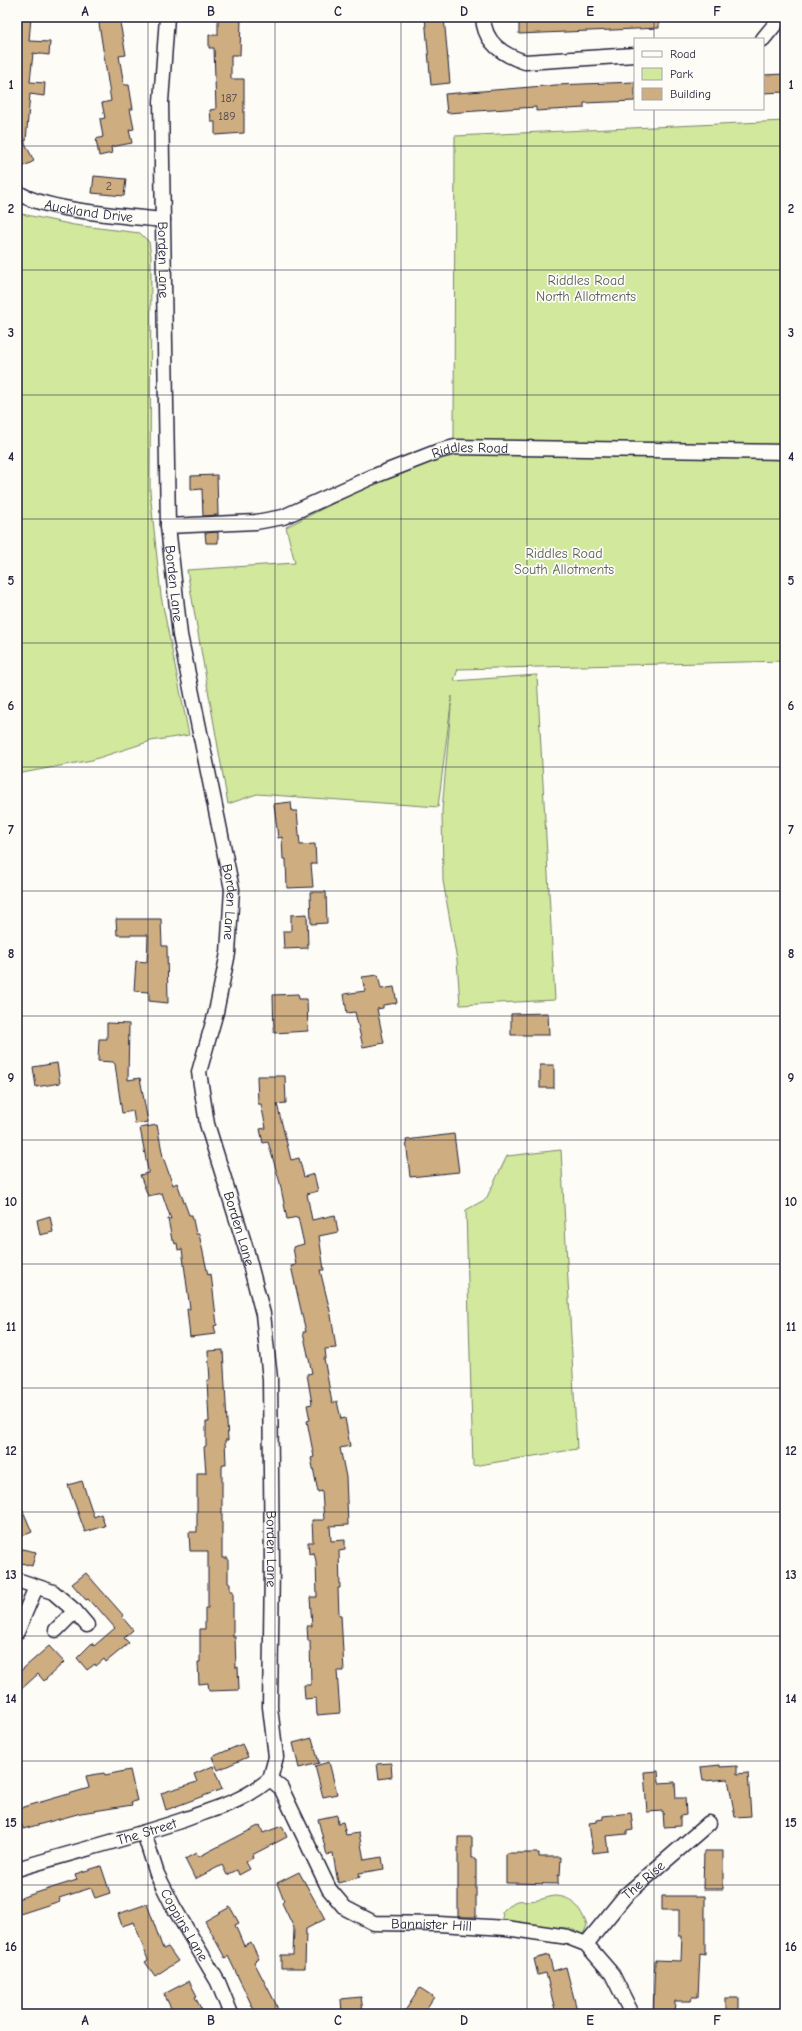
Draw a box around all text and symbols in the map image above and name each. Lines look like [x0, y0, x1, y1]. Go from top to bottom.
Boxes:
text: A [81, 4, 89, 19]
text: B [207, 4, 215, 19]
text: C [334, 4, 342, 19]
text: D [460, 4, 468, 19]
text: E [586, 4, 594, 19]
text: F [713, 4, 721, 19]
legend [634, 38, 764, 110]
text: Road [670, 47, 696, 61]
text: Park [670, 67, 693, 81]
text: 1 [8, 77, 14, 92]
text: 1 [788, 77, 794, 92]
text: Building [670, 87, 711, 101]
house number: 187 [221, 91, 238, 105]
house number: 189 [218, 109, 236, 123]
house number: 2 [106, 179, 112, 193]
street label: Auckland Drive [43, 195, 134, 225]
text: 2 [8, 201, 14, 216]
text: 2 [788, 201, 794, 216]
street label: Borden Lane [154, 221, 173, 298]
park label: Riddles Road North Allotments [536, 272, 636, 305]
text: 3 [8, 325, 14, 340]
text: 3 [788, 325, 794, 340]
street label: Riddles Road [429, 438, 508, 462]
text: 4 [8, 449, 14, 464]
text: 4 [788, 449, 794, 464]
street label: Borden Lane [162, 544, 187, 623]
park label: Riddles Road South Allotments [514, 545, 614, 578]
text: 5 [8, 573, 15, 588]
text: 5 [788, 573, 795, 588]
text: 6 [8, 698, 15, 713]
text: 6 [788, 698, 795, 713]
text: 7 [8, 822, 14, 837]
text: 7 [788, 822, 794, 837]
street label: Borden Lane [219, 862, 241, 941]
text: 8 [8, 946, 14, 961]
text: 8 [788, 946, 794, 961]
text: 9 [8, 1070, 15, 1085]
text: 9 [788, 1070, 795, 1085]
street label: Borden Lane [220, 1189, 259, 1268]
text: 10 [5, 1194, 17, 1209]
text: 10 [785, 1194, 797, 1209]
text: 11 [6, 1319, 16, 1334]
text: 11 [786, 1319, 796, 1334]
text: 12 [5, 1443, 17, 1458]
text: 12 [785, 1443, 797, 1458]
street label: Borden Lane [263, 1510, 281, 1588]
text: 13 [5, 1567, 17, 1582]
text: 13 [785, 1567, 797, 1582]
text: 14 [5, 1691, 17, 1706]
text: 14 [785, 1691, 797, 1706]
street label: The Street [115, 1814, 180, 1848]
text: 15 [5, 1815, 17, 1830]
text: 15 [785, 1815, 797, 1830]
street label: The Rise [618, 1857, 668, 1903]
street label: Coppins Lane [157, 1886, 212, 1964]
street label: Bannister Hill [391, 1915, 472, 1934]
text: 16 [5, 1939, 17, 1954]
text: 16 [785, 1939, 797, 1954]
text: A [81, 2013, 89, 2028]
text: B [207, 2013, 215, 2028]
text: C [334, 2013, 342, 2028]
text: D [460, 2013, 468, 2028]
text: E [586, 2013, 594, 2028]
text: F [713, 2013, 721, 2028]

